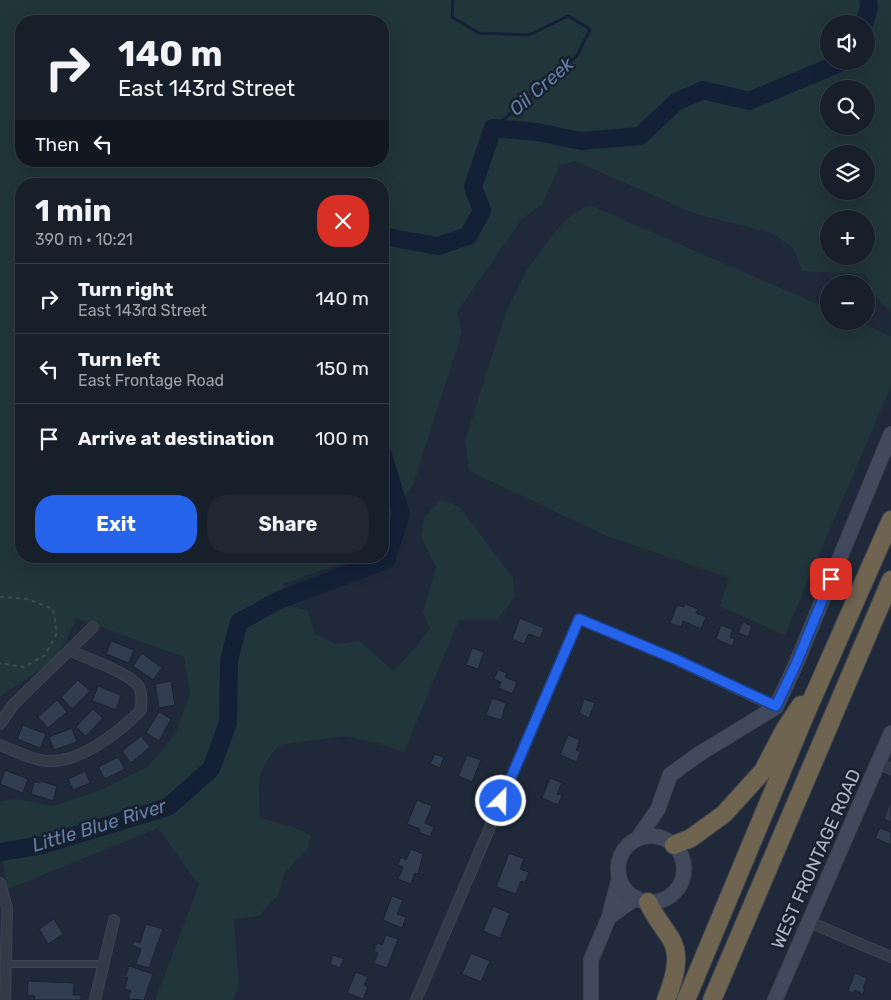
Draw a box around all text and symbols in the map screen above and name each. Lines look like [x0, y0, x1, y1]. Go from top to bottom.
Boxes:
map controls [820, 15, 875, 330]
button: sound [820, 15, 875, 70]
text: 140 m [118, 33, 223, 75]
icon: right [35, 35, 100, 100]
water label: Oil Creek [504, 52, 578, 121]
text: East 143rd Street [118, 75, 295, 102]
button: search [820, 80, 875, 135]
icon: left [89, 130, 117, 158]
text: Then [35, 133, 79, 156]
button: layers [820, 145, 875, 200]
text: 1 min [35, 193, 112, 229]
button: close [317, 195, 369, 247]
button: + [820, 210, 875, 265]
text: 390 m · 10:21 [35, 230, 133, 249]
button: − [820, 275, 875, 330]
text: Turn right [78, 278, 173, 301]
icon: right [35, 285, 63, 313]
text: 140 m [315, 287, 369, 310]
text: East 143rd Street [78, 301, 207, 320]
text: Turn left [78, 348, 160, 371]
icon: left [35, 355, 63, 383]
text: 150 m [316, 357, 369, 380]
text: East Frontage Road [78, 371, 224, 390]
icon: arrive [35, 425, 63, 453]
text: Arrive at destination [78, 427, 274, 450]
text: 100 m [315, 427, 369, 450]
button: Exit [35, 495, 197, 553]
button: Share [207, 495, 369, 553]
pin [810, 558, 852, 600]
icon: arrive [817, 565, 845, 593]
street label: WEST FRONTAGE ROAD [766, 766, 866, 952]
position arrow [474, 774, 526, 826]
water label: Little Blue River [29, 794, 170, 857]

